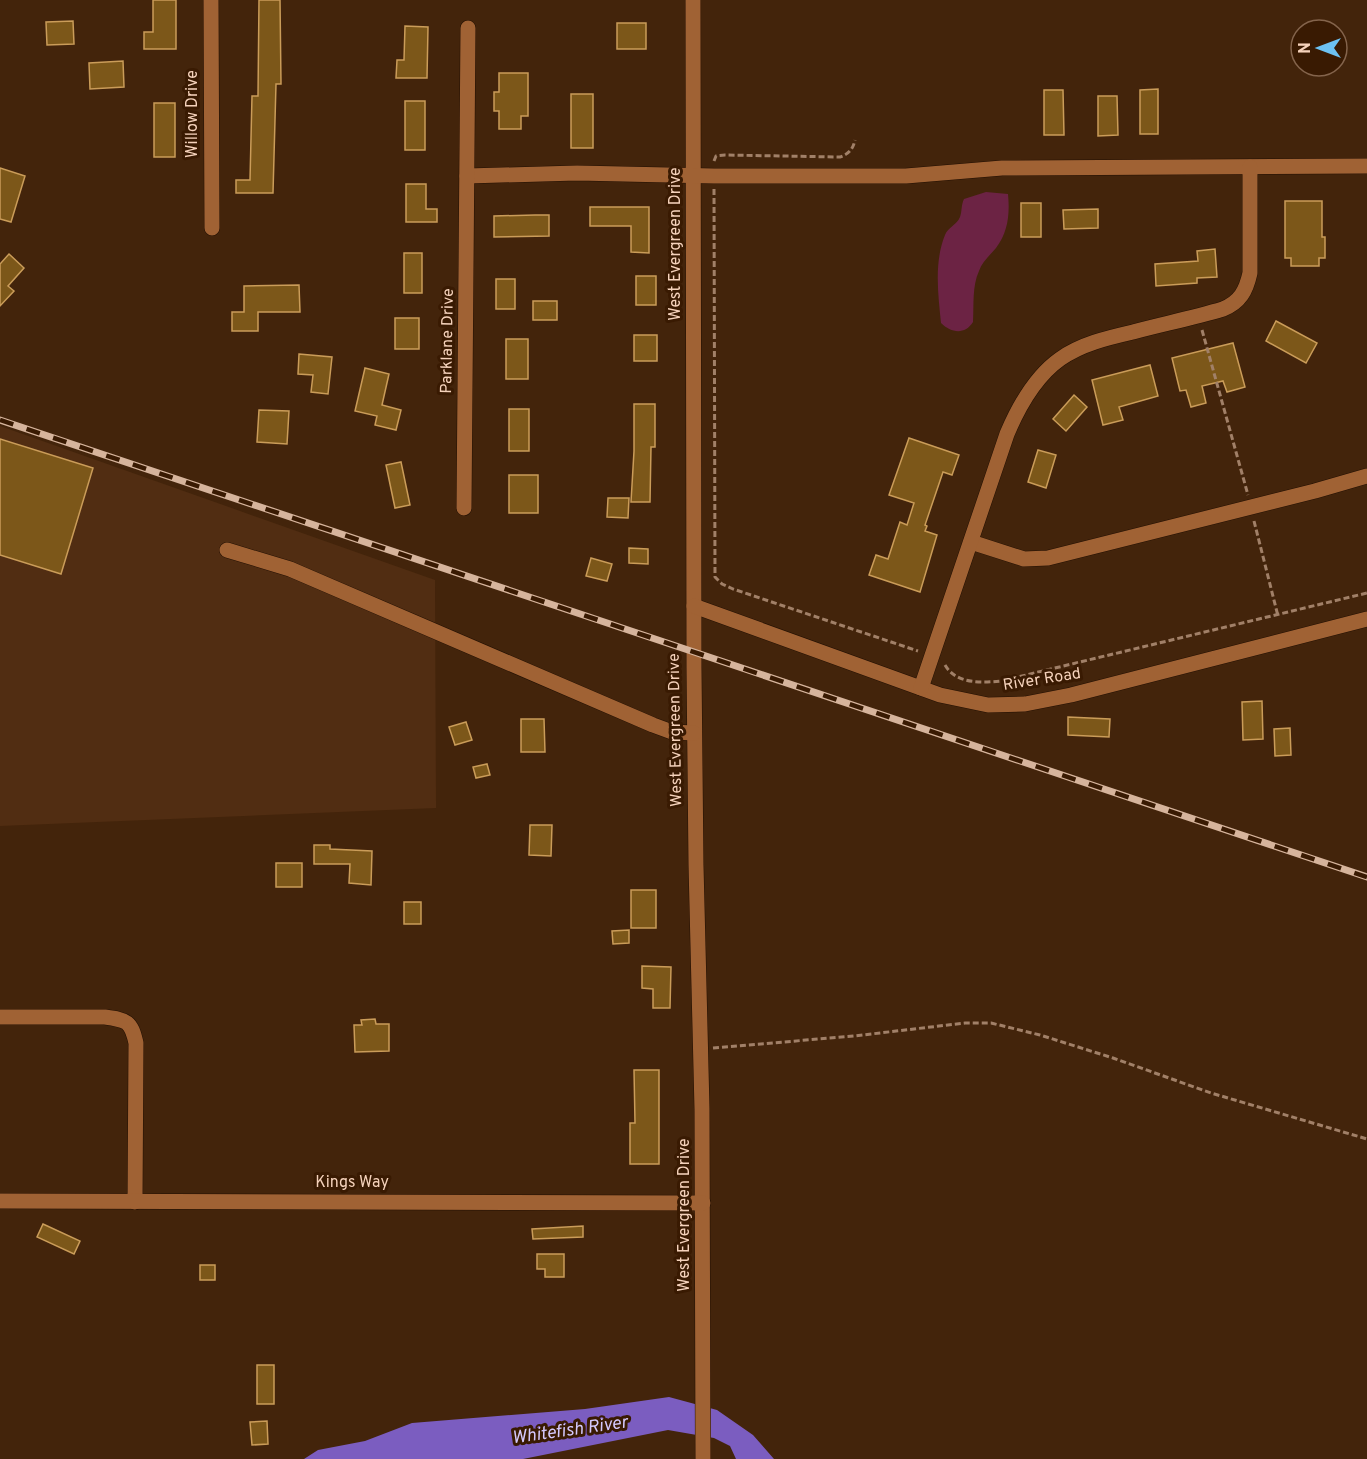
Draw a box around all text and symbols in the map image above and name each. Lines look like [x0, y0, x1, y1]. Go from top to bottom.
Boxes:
north arrow [1289, 18, 1349, 78]
text: N [1296, 42, 1316, 54]
street label: Willow Drive [183, 70, 203, 158]
street label: West Evergreen Drive [666, 167, 686, 321]
street label: Parklane Drive [437, 288, 459, 394]
street label: West Evergreen Drive [665, 653, 687, 807]
street label: River Road [1002, 664, 1082, 696]
street label: West Evergreen Drive [675, 1138, 695, 1292]
street label: Kings Way [315, 1173, 389, 1193]
water label: Whitefish River [511, 1411, 631, 1451]

